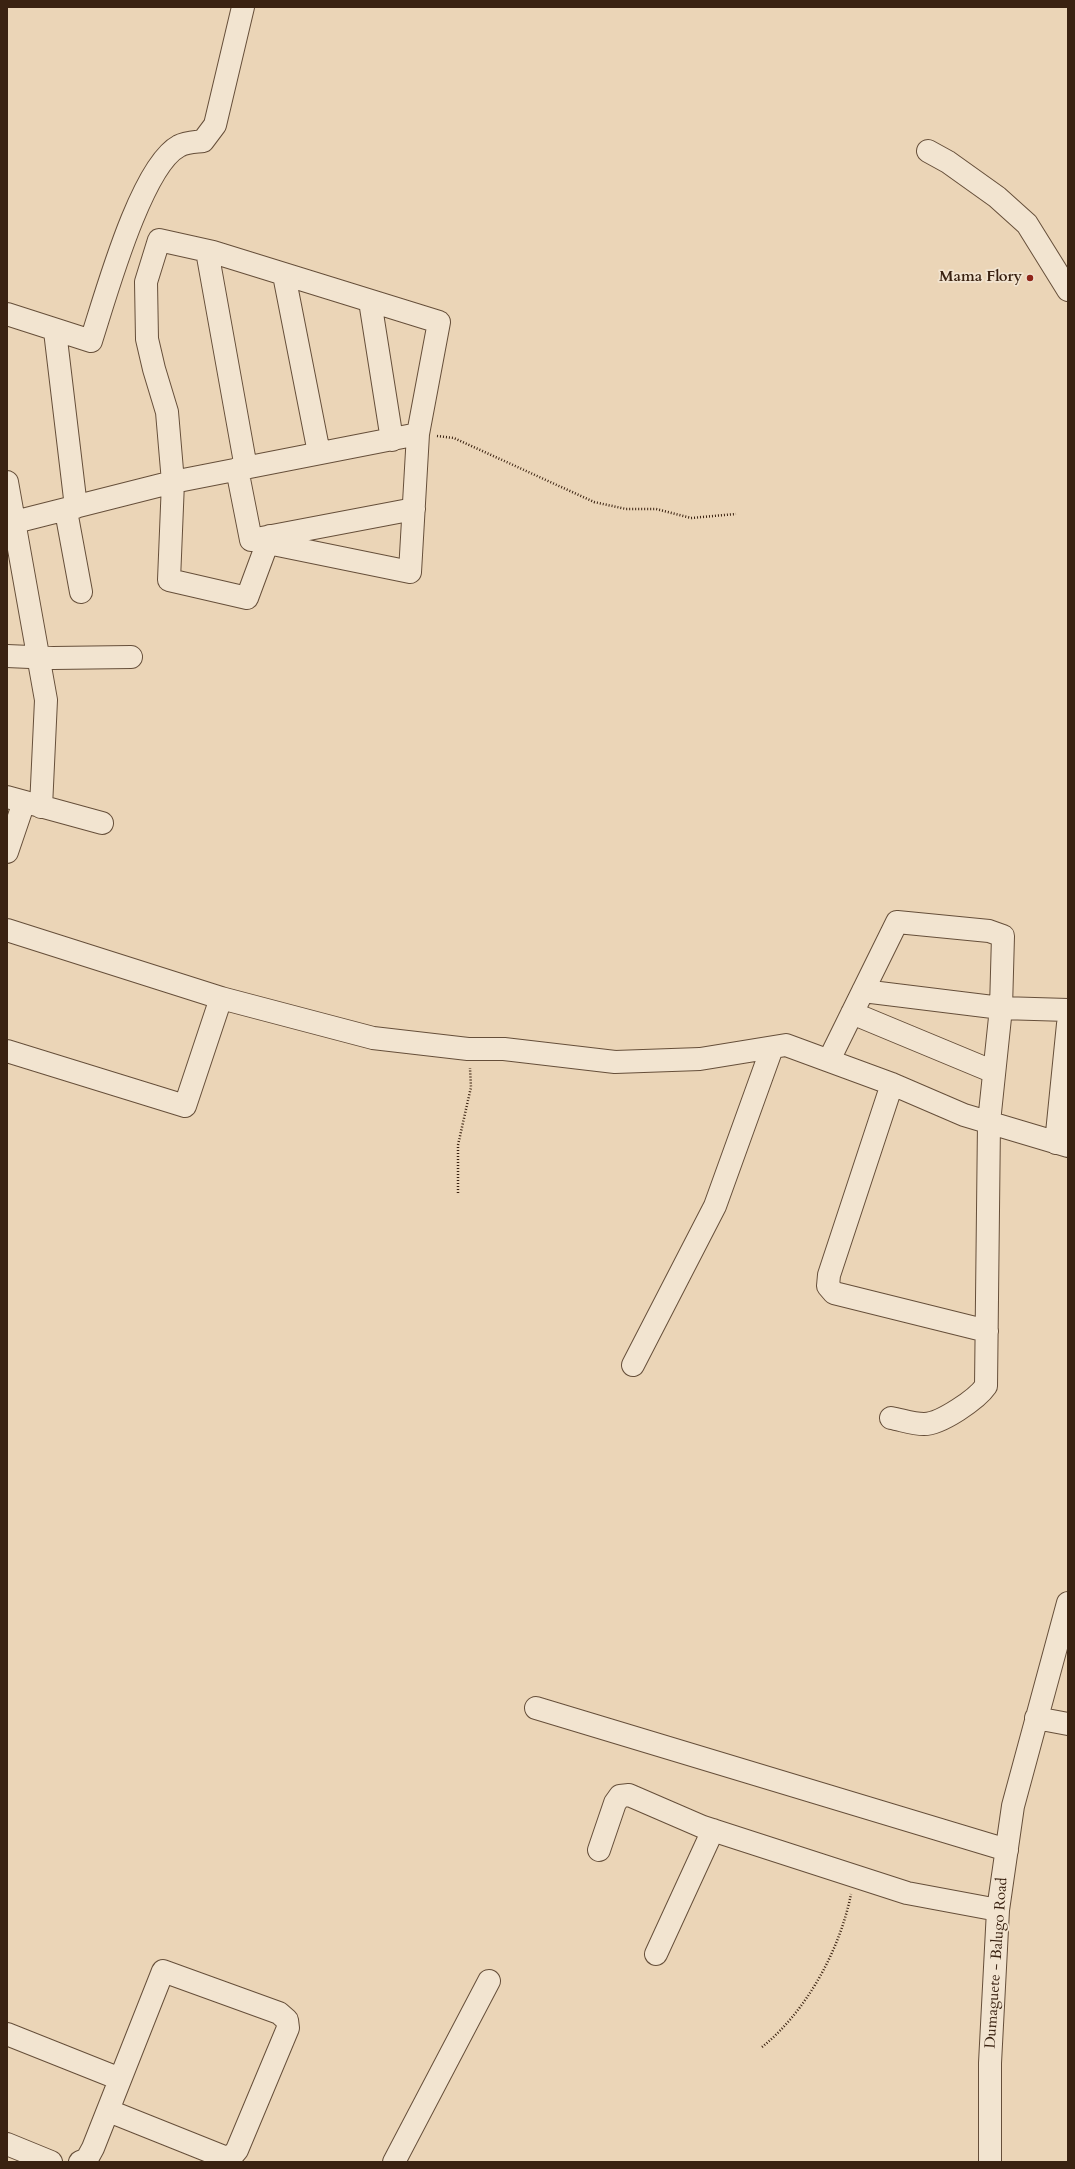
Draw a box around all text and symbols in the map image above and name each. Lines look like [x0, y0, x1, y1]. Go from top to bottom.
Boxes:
place label: Mama Flory [939, 269, 1022, 287]
marker: Mama Flory [1025, 273, 1035, 283]
street label: Dumaguete - Balugo Road [982, 1877, 1012, 2049]

